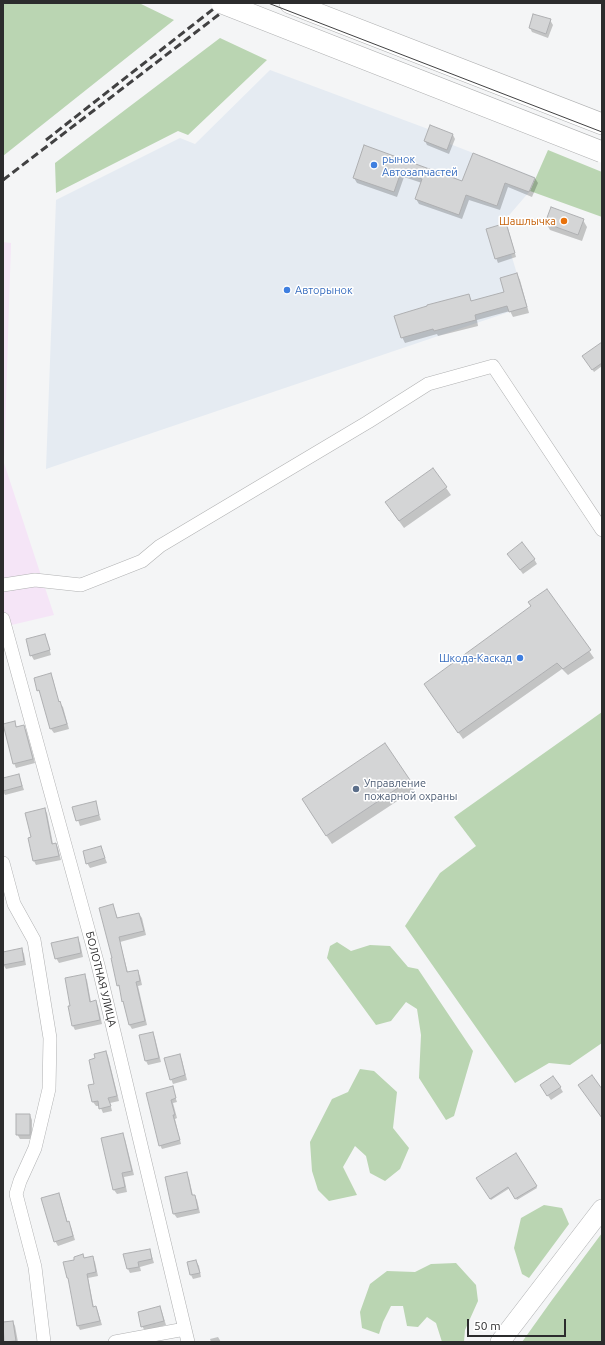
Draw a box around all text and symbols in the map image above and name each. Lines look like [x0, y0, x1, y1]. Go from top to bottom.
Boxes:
place label: рынок Автозапчастей [382, 152, 458, 178]
marker: рынок Автозапчастей [369, 160, 379, 170]
place label: Шашлычка [499, 214, 556, 228]
marker: Шашлычка [559, 216, 569, 226]
place label: Авторынок [295, 283, 353, 297]
marker: Авторынок [282, 285, 292, 295]
place label: Шкода-Каскад [439, 651, 512, 665]
marker: Шкода-Каскад [515, 653, 525, 663]
place label: Управление пожарной охраны [364, 776, 457, 802]
marker: Управление пожарной охраны [351, 784, 361, 794]
street label: БОЛОТНАЯ УЛИЦА [83, 930, 119, 1028]
scale bar [469, 1311, 568, 1337]
text: 50 m [474, 1319, 501, 1332]

